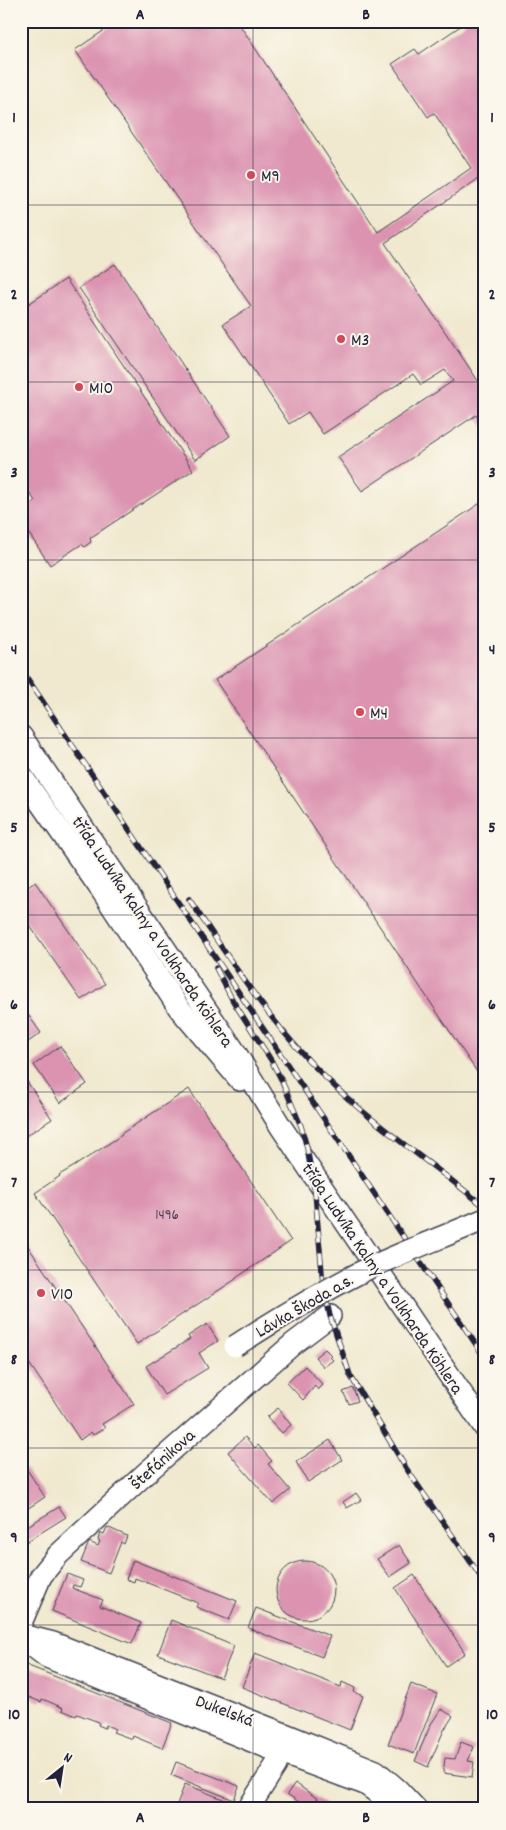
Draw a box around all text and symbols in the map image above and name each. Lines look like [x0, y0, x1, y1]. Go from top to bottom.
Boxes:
text: A [136, 4, 145, 27]
text: B [362, 4, 370, 27]
text: 1 [12, 107, 16, 130]
text: 1 [490, 107, 494, 130]
place label: M9 [261, 165, 280, 190]
marker: M9 [245, 169, 257, 181]
text: 2 [11, 284, 18, 307]
text: 2 [489, 284, 496, 307]
place label: M3 [351, 329, 370, 354]
marker: M3 [335, 333, 347, 345]
place label: M10 [89, 377, 113, 402]
marker: M10 [73, 381, 85, 393]
text: 3 [10, 462, 18, 485]
text: 3 [488, 462, 496, 485]
text: 4 [11, 639, 17, 662]
text: 4 [489, 639, 495, 662]
place label: M4 [370, 702, 388, 727]
marker: M4 [354, 706, 366, 718]
street label: třída Ludvíka Kalmy a Volkharda Köhlera [64, 812, 238, 1053]
text: 5 [10, 817, 18, 840]
text: 5 [488, 817, 496, 840]
text: 6 [10, 994, 18, 1017]
text: 6 [488, 994, 496, 1017]
street label: třída Ludvíka Kalmy a Volkharda Köhlera [294, 1159, 468, 1400]
text: 7 [11, 1172, 17, 1195]
text: 7 [489, 1172, 495, 1195]
house number: 1496 [155, 1205, 179, 1227]
street label: Lávka Škoda a.s. [252, 1269, 359, 1345]
place label: V10 [51, 1283, 73, 1308]
marker: V10 [35, 1287, 47, 1299]
text: 8 [11, 1349, 18, 1372]
text: 8 [489, 1349, 496, 1372]
street label: Štefánikova [125, 1424, 202, 1497]
text: 9 [10, 1527, 18, 1550]
text: 9 [488, 1527, 496, 1550]
street label: Dukelská [191, 1690, 257, 1735]
text: 10 [8, 1704, 20, 1727]
text: 10 [486, 1704, 498, 1727]
north arrow [38, 1742, 88, 1792]
text: N [60, 1748, 76, 1769]
text: A [136, 1807, 145, 1830]
text: B [362, 1807, 370, 1830]

